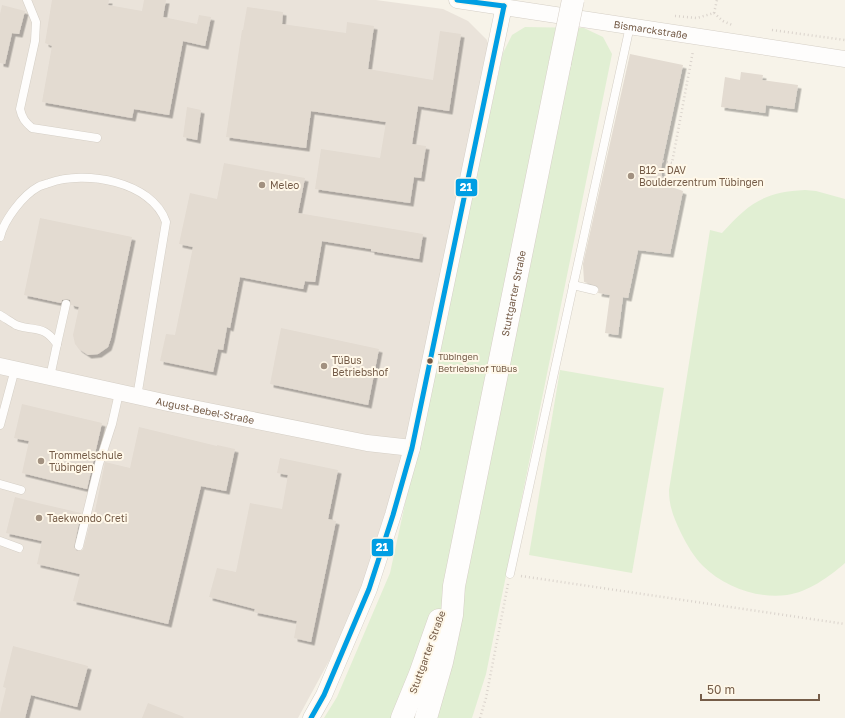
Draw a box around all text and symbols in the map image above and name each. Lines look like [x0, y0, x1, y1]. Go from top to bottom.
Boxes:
street label: Bismarckstraße [613, 18, 689, 41]
place label: B12 – DAV Boulderzentrum Tübingen [639, 164, 764, 188]
marker: B12 – DAV Boulderzentrum Tübingen [626, 171, 636, 181]
line badge: 21 [455, 178, 478, 197]
place label: Meleo [270, 179, 299, 191]
marker: Meleo [257, 180, 267, 190]
text: 21 [460, 180, 473, 193]
street label: Stuttgarter Straße [499, 249, 528, 337]
place label: Tübingen Betriebshof TüBus [438, 351, 518, 374]
place label: TüBus Betriebshof [332, 354, 388, 378]
marker: Tübingen Betriebshof TüBus [425, 356, 435, 366]
marker: TüBus Betriebshof [319, 361, 329, 371]
street label: August-Bebel-Straße [155, 395, 256, 426]
place label: Trommelschule Tübingen [49, 449, 123, 473]
marker: Trommelschule Tübingen [36, 456, 46, 466]
place label: Taekwondo Creti [47, 512, 127, 524]
marker: Taekwondo Creti [34, 513, 44, 523]
line badge: 21 [371, 538, 394, 557]
text: 21 [376, 540, 389, 553]
street label: Stuttgarter Straße [406, 609, 448, 695]
scale bar [701, 676, 819, 702]
text: 50 m [707, 682, 735, 697]

